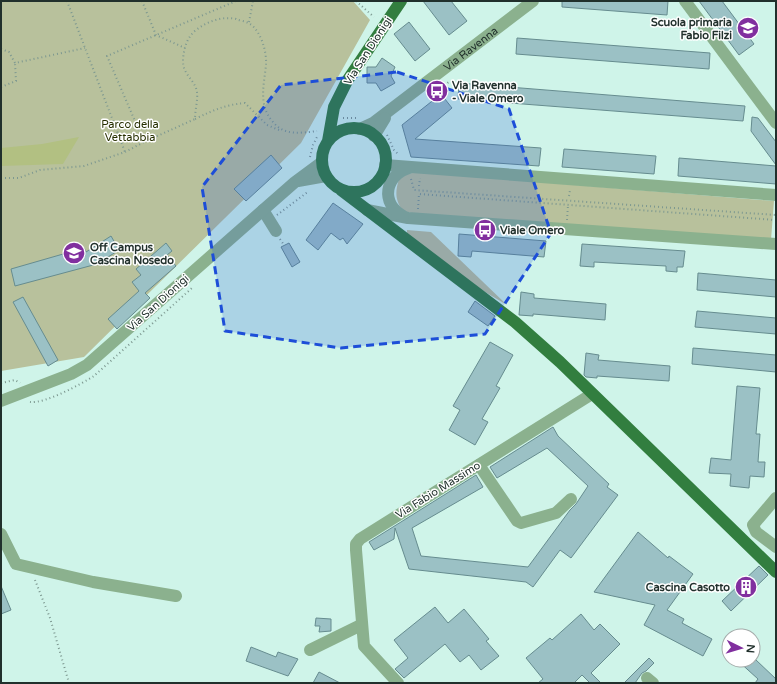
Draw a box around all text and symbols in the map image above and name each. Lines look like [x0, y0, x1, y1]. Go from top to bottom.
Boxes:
street label: Via San Dionigi [341, 15, 395, 87]
school or university icon: Scuola primaria Fabio Filzi [735, 15, 761, 41]
place label: Scuola primaria Fabio Filzi [651, 16, 732, 42]
street label: Via Ravenna [441, 24, 500, 73]
bus stop icon: Via Ravenna - Viale Omero [424, 78, 450, 104]
place label: Via Ravenna - Viale Omero [452, 79, 524, 105]
park label: Parco della Vettabbia [101, 118, 159, 144]
bus stop icon: Viale Omero [472, 217, 498, 243]
place label: Viale Omero [500, 224, 564, 237]
school or university icon: Off Campus Cascina Nosedo [61, 240, 87, 266]
place label: Off Campus Cascina Nosedo [90, 241, 174, 267]
street label: Via San Dionigi [124, 272, 192, 334]
street label: Via Fabio Massimo [393, 459, 483, 521]
building icon: Cascina Casotto [733, 574, 759, 600]
place label: Cascina Casotto [646, 581, 730, 594]
north arrow [721, 628, 761, 668]
text: N [744, 644, 757, 654]

